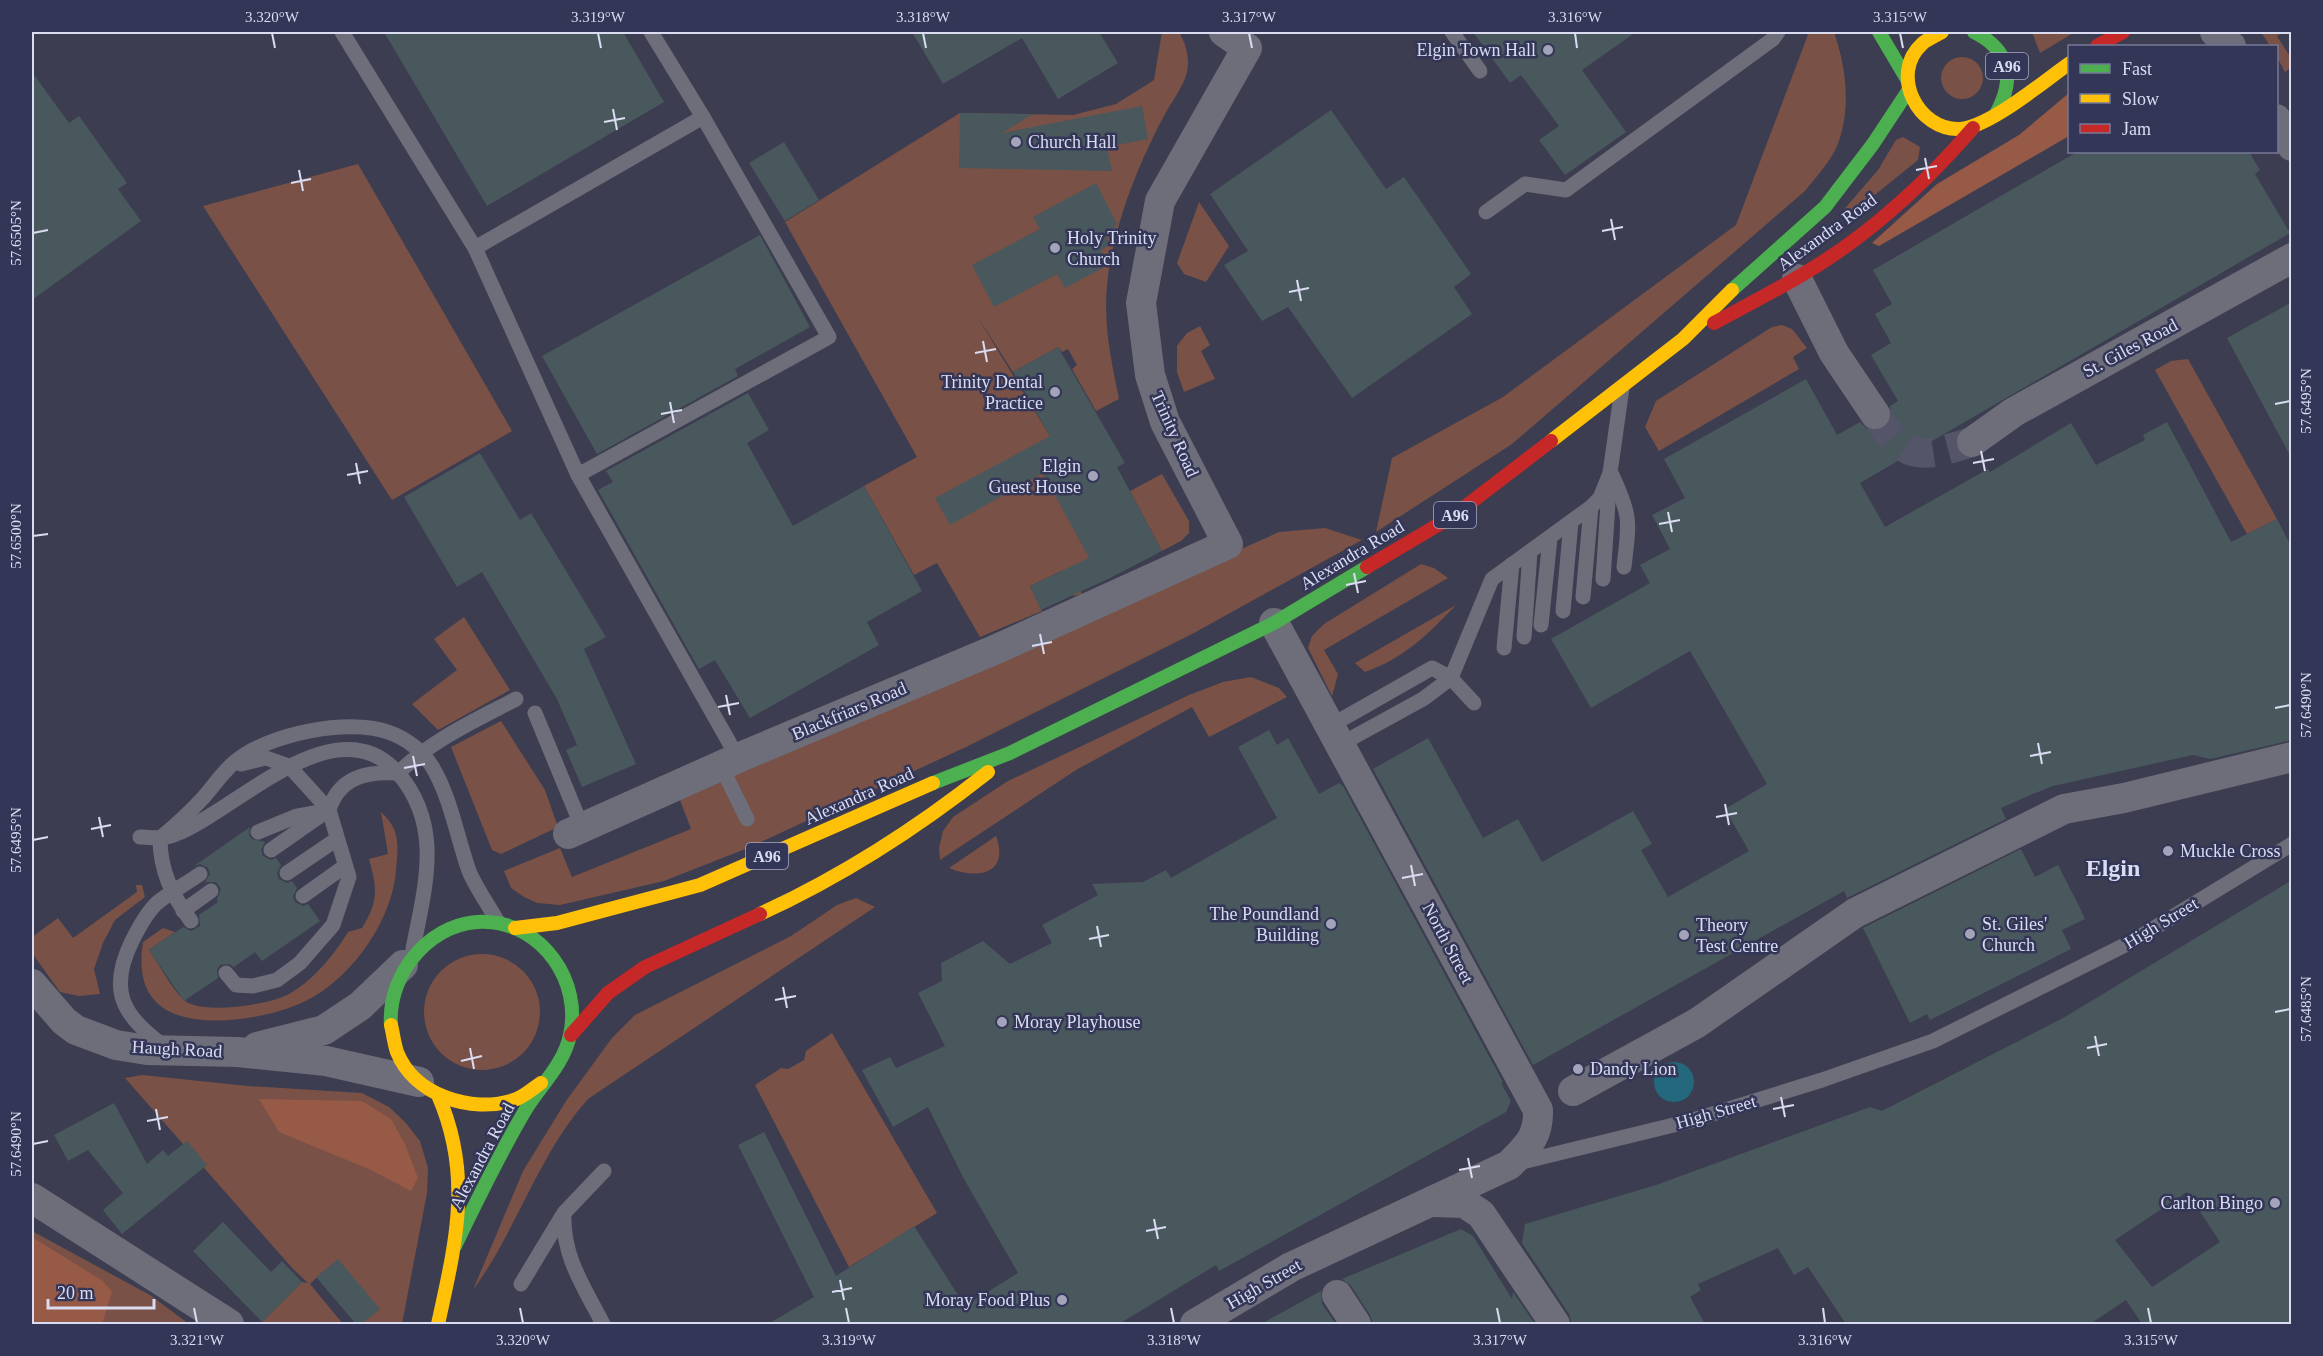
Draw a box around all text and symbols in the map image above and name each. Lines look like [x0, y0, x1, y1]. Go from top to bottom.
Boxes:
text: 3.320°W [245, 9, 300, 25]
text: 3.319°W [571, 9, 626, 25]
text: 3.318°W [896, 9, 951, 25]
text: 3.317°W [1222, 9, 1277, 25]
text: 3.316°W [1548, 9, 1603, 25]
text: 3.315°W [1873, 9, 1928, 25]
place label: Elgin Town Hall [1417, 40, 1536, 60]
marker: Elgin Town Hall [1541, 43, 1555, 57]
legend [2068, 45, 2278, 153]
road number: A96 [1986, 53, 2028, 79]
text: Fast [2122, 59, 2152, 79]
text: Slow [2122, 89, 2159, 109]
text: Jam [2122, 119, 2151, 139]
place label: Church Hall [1028, 132, 1116, 152]
marker: Church Hall [1009, 135, 1023, 149]
street label: Alexandra Road [1774, 189, 1880, 275]
text: 57.6505°N [8, 200, 24, 266]
place label: Holy Trinity Church [1067, 228, 1157, 269]
marker: Holy Trinity Church [1048, 241, 1062, 255]
street label: St. Giles Road [2079, 315, 2181, 381]
text: 57.6495°N [2298, 368, 2314, 434]
place label: Trinity Dental Practice [941, 372, 1043, 413]
marker: Trinity Dental Practice [1048, 385, 1062, 399]
street label: Trinity Road [1147, 388, 1203, 480]
place label: Elgin Guest House [989, 456, 1081, 497]
marker: Elgin Guest House [1086, 469, 1100, 483]
road number: A96 [1434, 502, 1476, 528]
text: 57.6500°N [8, 503, 24, 569]
street label: Alexandra Road [1297, 516, 1407, 594]
text: 57.6490°N [2298, 672, 2314, 738]
street label: Blackfriars Road [789, 678, 909, 744]
street label: Alexandra Road [801, 763, 917, 829]
text: 57.6495°N [8, 807, 24, 873]
place label: Muckle Cross [2180, 841, 2281, 861]
road number: A96 [746, 843, 788, 869]
marker: Muckle Cross [2161, 844, 2175, 858]
district label: Elgin [2086, 855, 2140, 881]
street label: High Street [2120, 893, 2202, 953]
street label: North Street [1418, 899, 1478, 987]
place label: The Poundland Building [1210, 904, 1319, 945]
place label: St. Giles' Church [1982, 914, 2047, 955]
place label: Theory Test Centre [1696, 915, 1778, 956]
marker: The Poundland Building [1324, 917, 1338, 931]
marker: St. Giles' Church [1963, 927, 1977, 941]
marker: Theory Test Centre [1677, 928, 1691, 942]
text: 57.6485°N [2298, 976, 2314, 1042]
place label: Moray Playhouse [1014, 1012, 1140, 1032]
marker: Moray Playhouse [995, 1015, 1009, 1029]
street label: Haugh Road [131, 1037, 223, 1061]
place label: Dandy Lion [1590, 1059, 1676, 1079]
marker: Dandy Lion [1571, 1062, 1585, 1076]
street label: High Street [1674, 1091, 1758, 1133]
street label: Alexandra Road [446, 1099, 518, 1213]
text: 57.6490°N [8, 1111, 24, 1177]
place label: Carlton Bingo [2161, 1193, 2263, 1213]
marker: Carlton Bingo [2268, 1196, 2282, 1210]
street label: High Street [1223, 1255, 1305, 1313]
scale bar [48, 1272, 154, 1310]
text: 20 m [57, 1283, 94, 1303]
place label: Moray Food Plus [925, 1290, 1050, 1310]
marker: Moray Food Plus [1055, 1293, 1069, 1307]
text: 3.321°W [170, 1332, 225, 1348]
text: 3.320°W [496, 1332, 551, 1348]
text: 3.319°W [822, 1332, 877, 1348]
text: 3.318°W [1147, 1332, 1202, 1348]
text: 3.317°W [1473, 1332, 1528, 1348]
text: 3.316°W [1798, 1332, 1853, 1348]
text: 3.315°W [2124, 1332, 2179, 1348]

